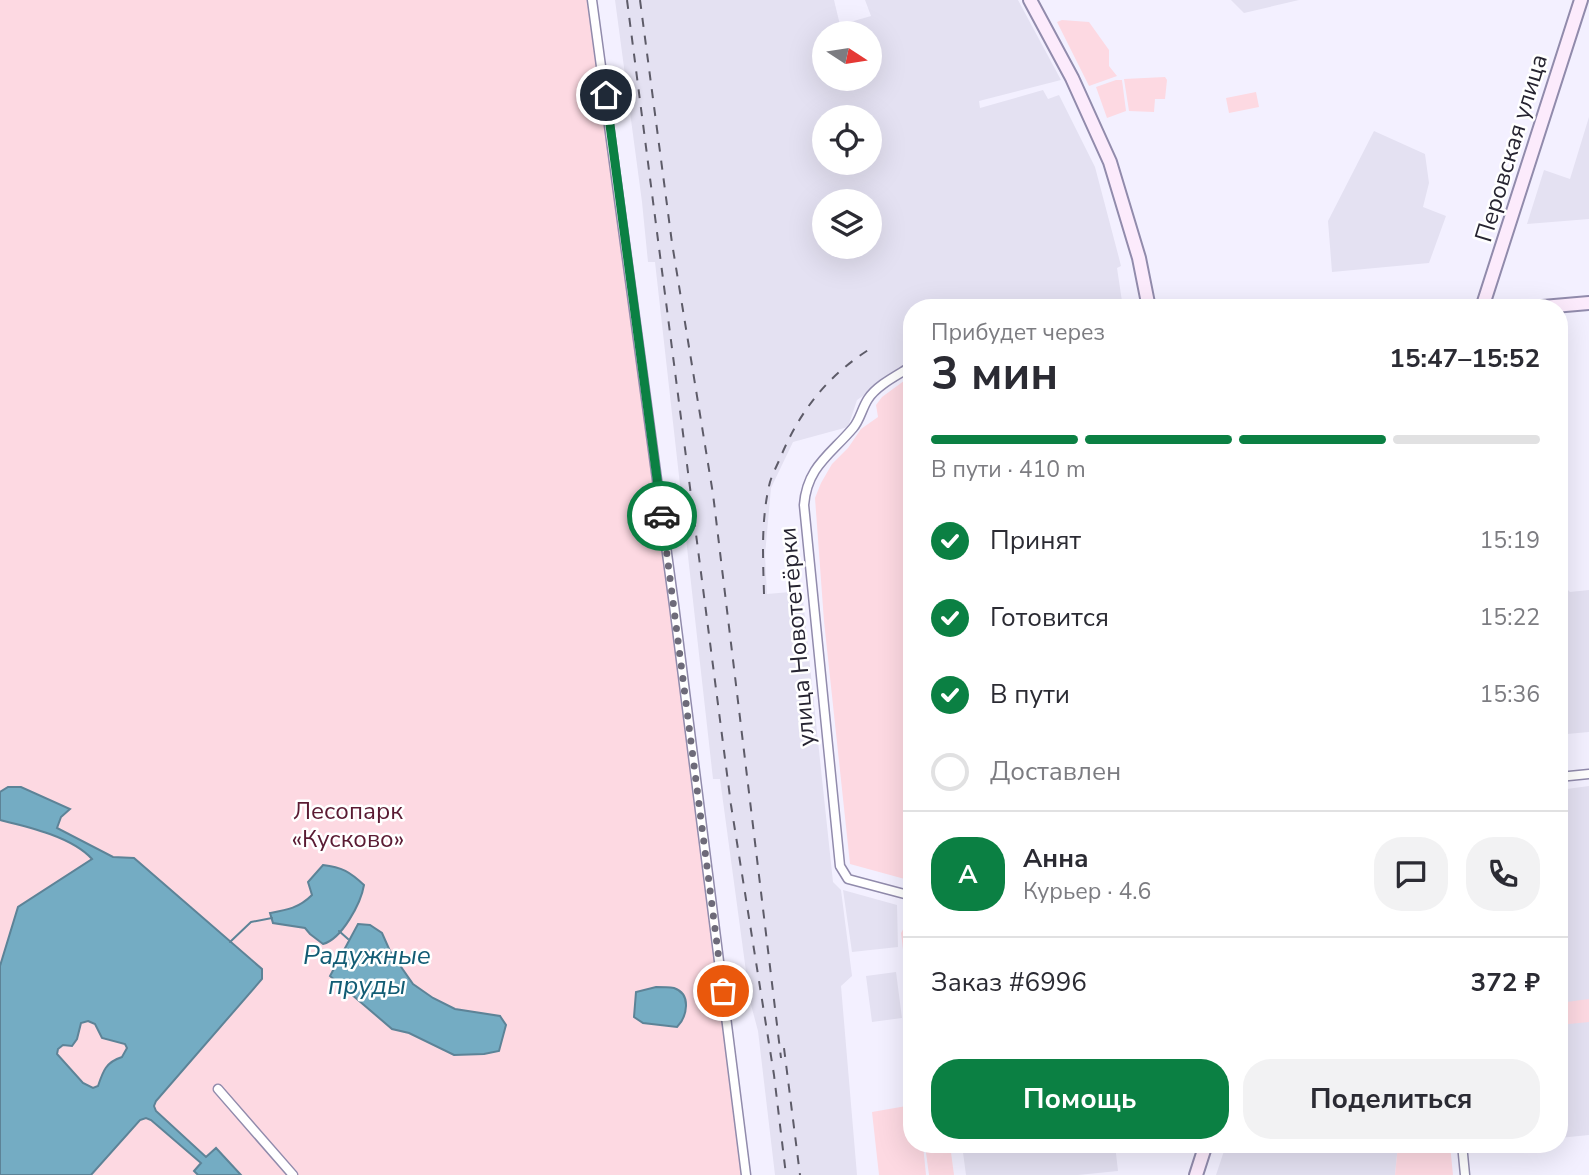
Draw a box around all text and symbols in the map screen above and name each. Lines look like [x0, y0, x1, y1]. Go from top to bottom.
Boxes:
north arrow [812, 21, 882, 91]
map controls [812, 21, 882, 259]
street label: Перовская улица [1467, 50, 1555, 246]
pin [576, 65, 636, 125]
icon: home [587, 76, 625, 114]
button: locate [812, 105, 882, 175]
button: layers [812, 189, 882, 259]
text: Прибудет через [931, 317, 1105, 348]
text: 15:47–15:52 [1389, 341, 1540, 376]
text: 3 мин [931, 342, 1058, 405]
text: В пути · 410 m [931, 454, 1086, 485]
courier [627, 481, 697, 551]
icon: car [643, 497, 681, 535]
icon: check [931, 522, 969, 560]
text: Принят [990, 523, 1081, 558]
text: 15:19 [1480, 525, 1540, 556]
street label: улица Новотетёрки [771, 526, 823, 748]
icon: check [931, 599, 969, 637]
text: Готовится [990, 600, 1109, 635]
text: 15:22 [1480, 602, 1540, 633]
icon: check [931, 676, 969, 714]
text: В пути [990, 677, 1070, 712]
text: 15:36 [1480, 679, 1540, 710]
text: Доставлен [990, 754, 1121, 789]
park label: Лесопарк «Кусково» [292, 795, 404, 855]
button: chat [1374, 837, 1448, 911]
button: phone [1466, 837, 1540, 911]
text: Анна [1023, 841, 1089, 876]
text: А [958, 857, 978, 892]
text: Курьер · 4.6 [1023, 876, 1151, 907]
water label: Радужные пруды [303, 938, 431, 1003]
pin [693, 961, 753, 1021]
text: Заказ #6996 [931, 965, 1087, 1000]
text: 372 ₽ [1471, 965, 1540, 1000]
icon: bag [704, 972, 742, 1010]
button: Помощь [931, 1059, 1229, 1139]
button: Поделиться [1243, 1059, 1540, 1139]

